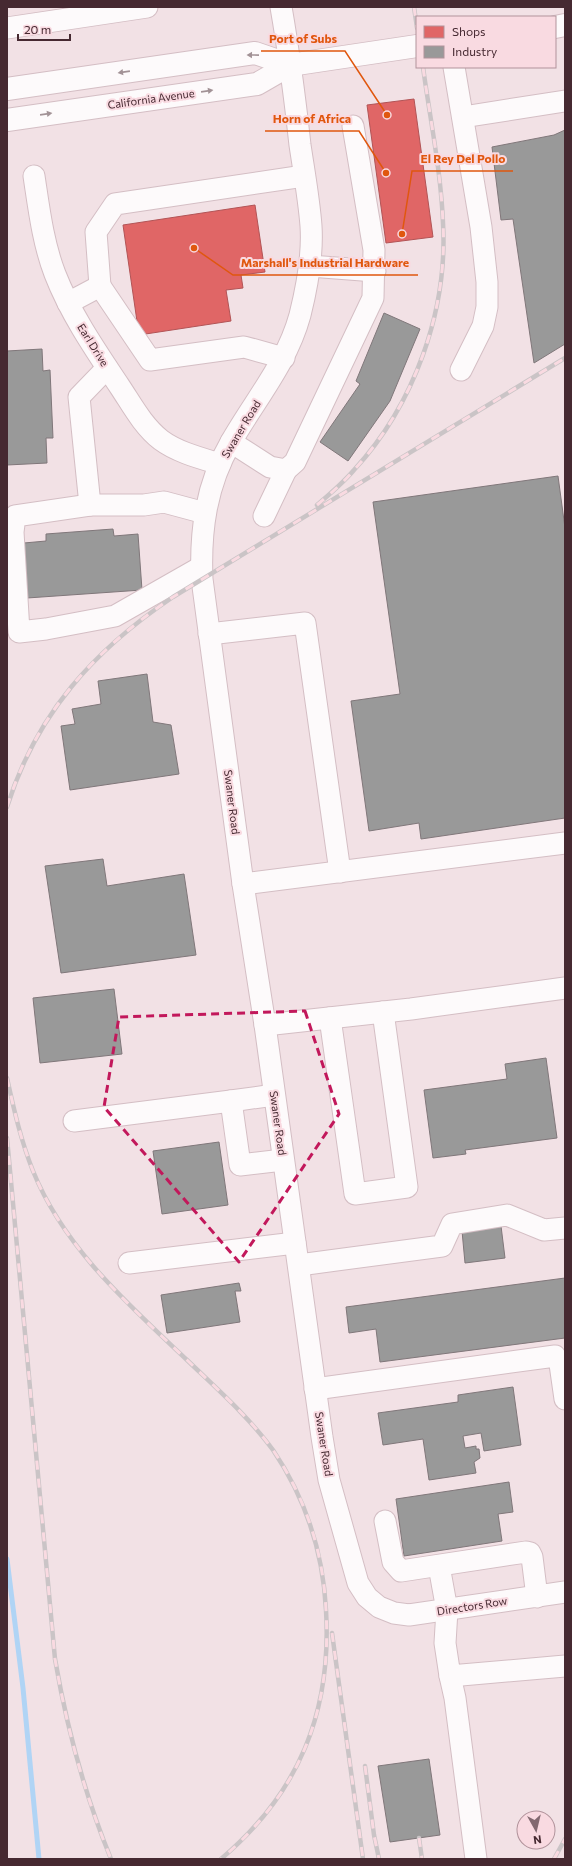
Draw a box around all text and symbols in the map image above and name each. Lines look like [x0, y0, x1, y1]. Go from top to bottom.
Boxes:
scale bar [18, 16, 70, 42]
legend [416, 16, 556, 68]
text: 20 m [24, 22, 51, 36]
text: Shops [452, 24, 486, 38]
callout: Port of Subs [261, 27, 345, 51]
text: Port of Subs [269, 31, 337, 45]
text: Industry [452, 44, 497, 58]
one-way arrow [246, 52, 259, 58]
one-way arrow [118, 69, 131, 75]
street label: California Avenue [107, 86, 195, 111]
one-way arrow [201, 88, 213, 94]
callout: Horn of Africa [265, 107, 359, 131]
one-way arrow [40, 111, 52, 117]
text: Horn of Africa [273, 111, 351, 125]
callout: El Rey Del Pollo [412, 147, 513, 171]
text: El Rey Del Pollo [421, 151, 505, 165]
callout: Marshall's Industrial Hardware [233, 251, 418, 275]
text: Marshall's Industrial Hardware [241, 255, 409, 269]
street label: Earl Drive [75, 321, 112, 369]
street label: Swaner Road [218, 398, 263, 460]
street label: Swaner Road [222, 769, 243, 835]
street label: Swaner Road [268, 1090, 289, 1156]
street label: Swaner Road [313, 1411, 336, 1477]
street label: Directors Row [436, 1594, 508, 1617]
north arrow [516, 1810, 556, 1850]
text: N [532, 1833, 542, 1847]

